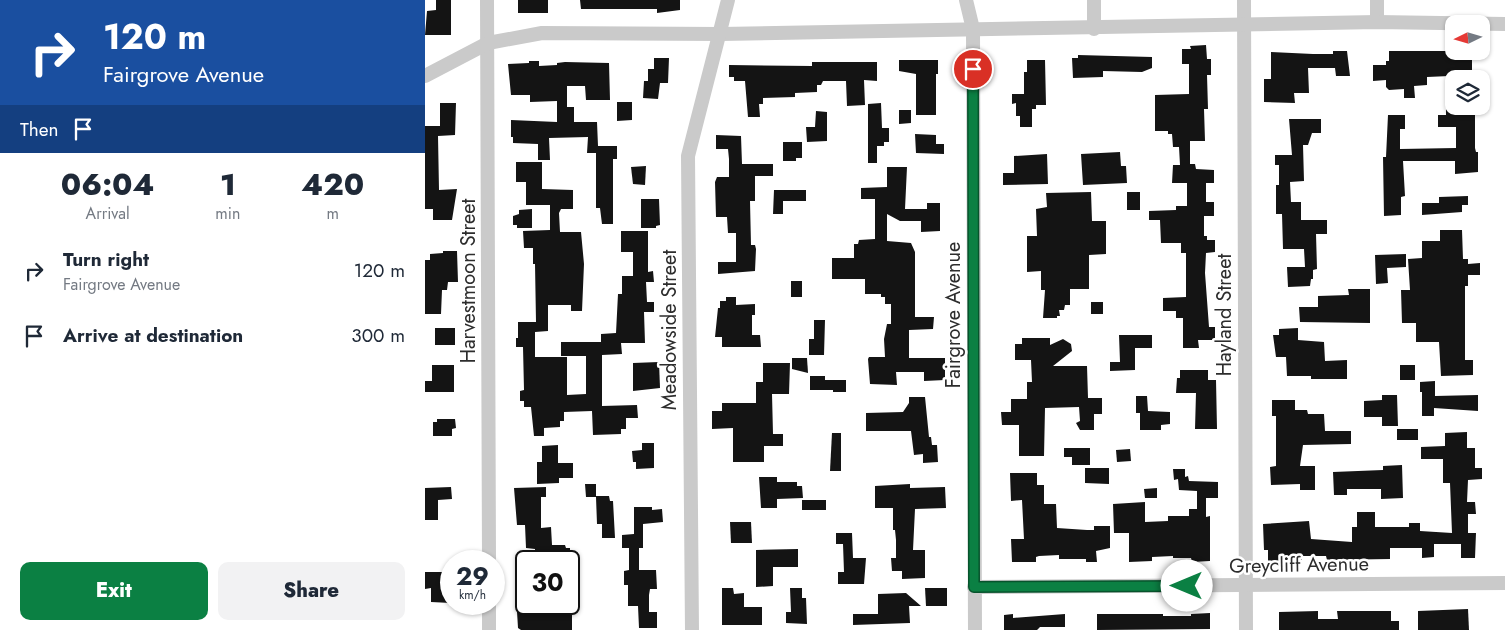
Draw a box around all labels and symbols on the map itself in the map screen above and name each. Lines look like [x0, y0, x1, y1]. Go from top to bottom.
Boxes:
north arrow [1445, 15, 1490, 60]
pin [952, 48, 994, 90]
street label: Harvestmoon Street [454, 198, 483, 363]
street label: Fairgrove Avenue [939, 242, 968, 388]
street label: Meadowside Street [655, 250, 684, 410]
street label: Hayland Street [1210, 254, 1239, 376]
street label: Greycliff Avenue [1229, 549, 1369, 581]
speed limit sign: 30 [515, 550, 580, 615]
position arrow [1160, 559, 1212, 611]

